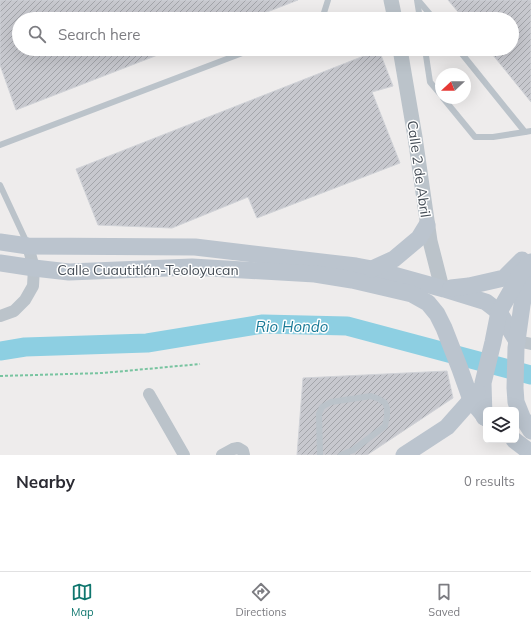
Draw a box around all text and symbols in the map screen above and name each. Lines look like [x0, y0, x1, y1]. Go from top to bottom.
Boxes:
search box [12, 12, 519, 56]
icon: search [26, 23, 48, 45]
text: Search here [58, 25, 140, 44]
north arrow [435, 68, 471, 104]
street label: Calle 2 de Abril [403, 119, 435, 219]
street label: Calle Cuautitlán-Teoloyucan [57, 261, 239, 279]
water label: Rio Hondo [256, 317, 329, 336]
map controls [483, 407, 519, 443]
button: layers [483, 407, 519, 443]
text: Nearby [16, 471, 75, 492]
text: 0 results [464, 473, 515, 489]
tab: Map [71, 581, 94, 619]
tab: Directions [236, 581, 286, 619]
tab: Saved [428, 581, 460, 619]

